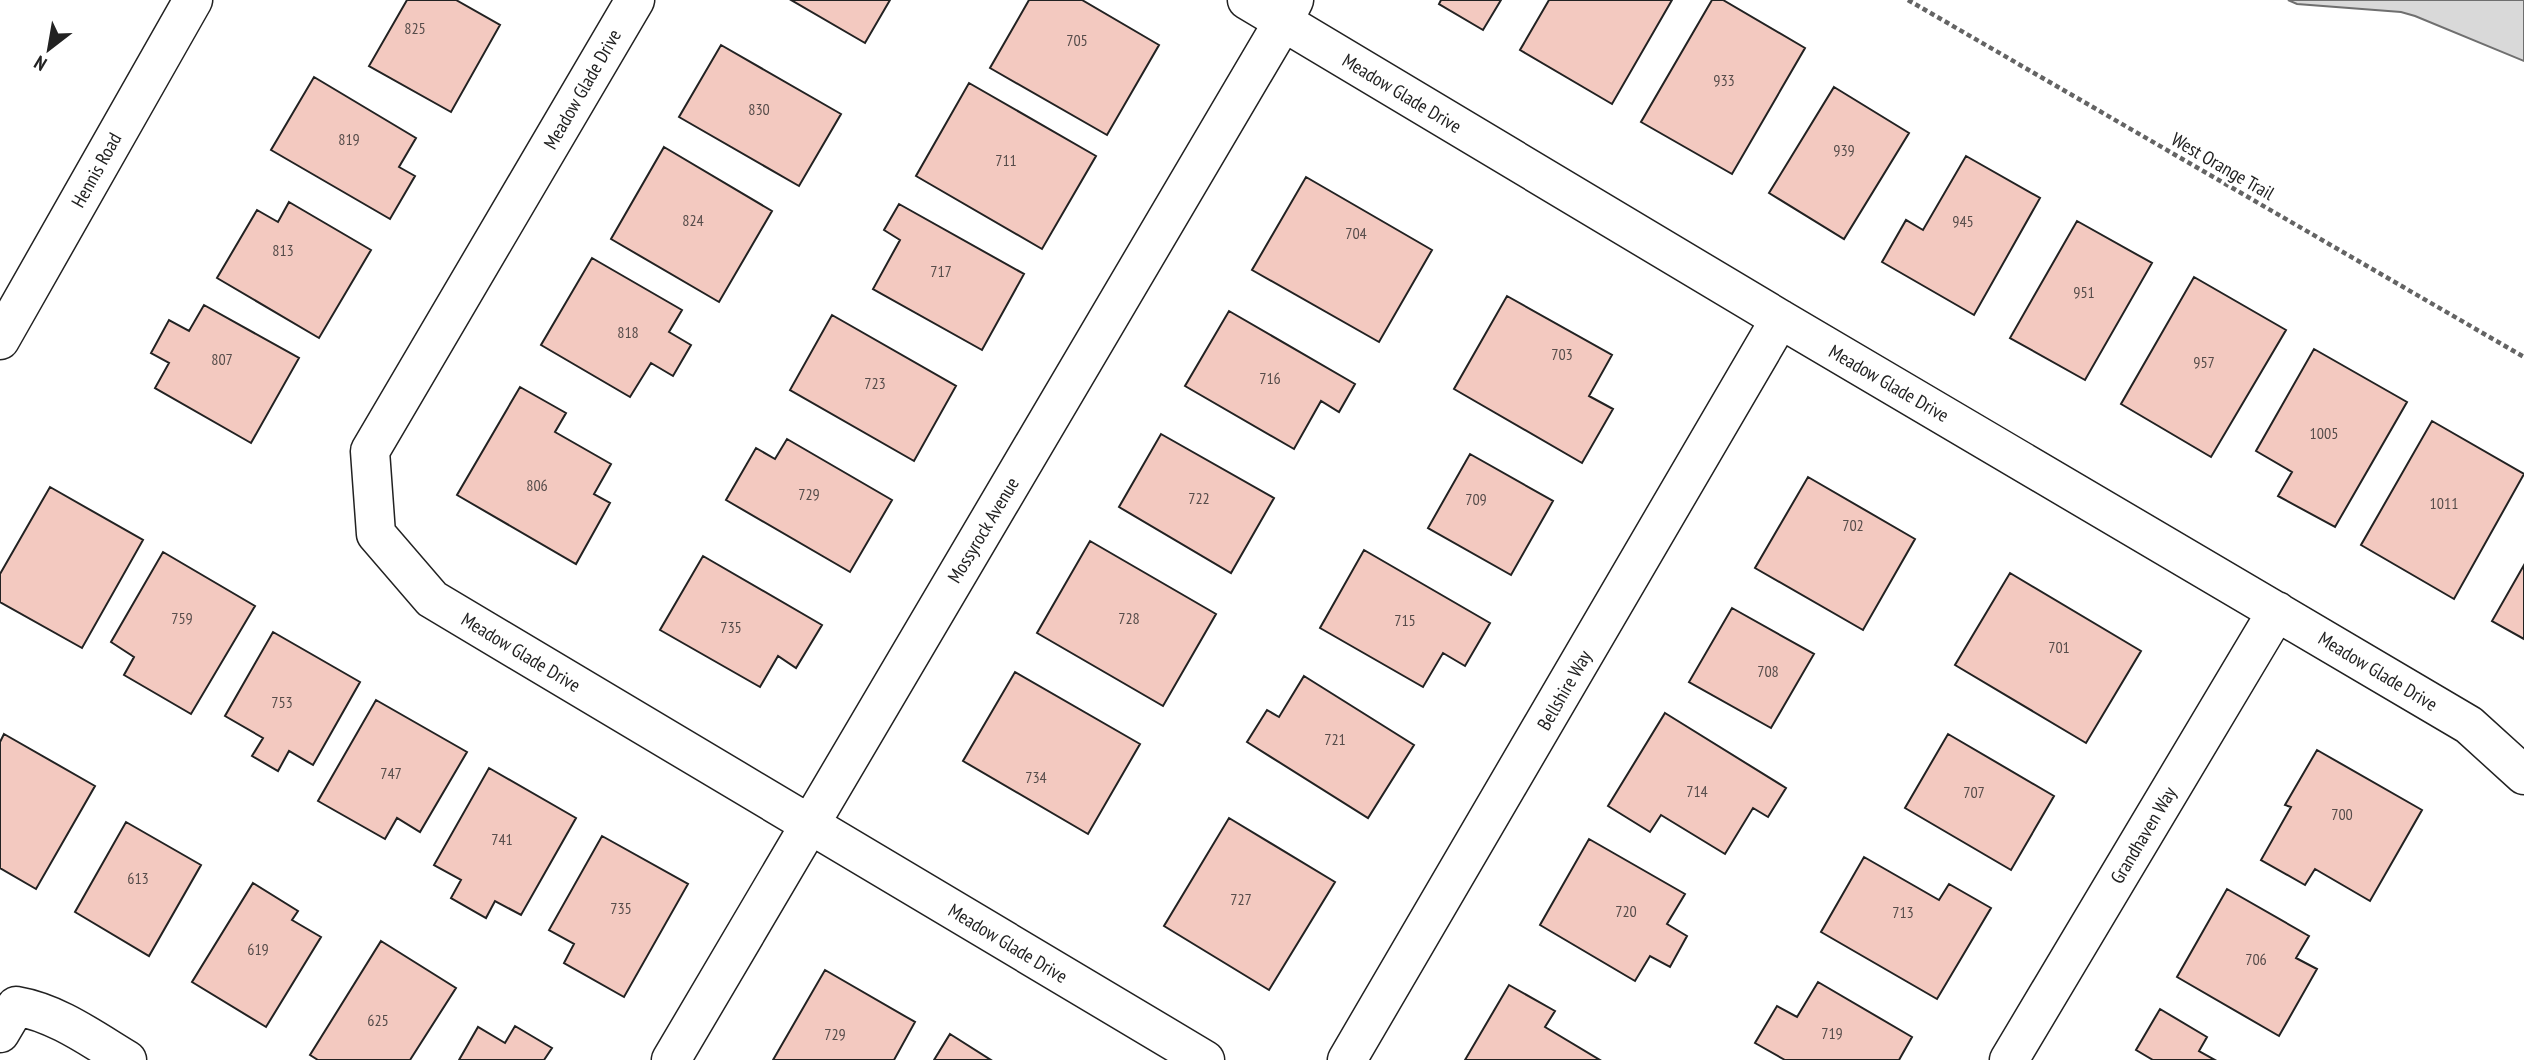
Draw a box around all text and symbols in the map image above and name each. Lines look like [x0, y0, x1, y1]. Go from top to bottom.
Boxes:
north arrow [14, 14, 84, 84]
house number: 825 [404, 18, 426, 38]
street label: Meadow Glade Drive [538, 25, 626, 153]
house number: 705 [1066, 30, 1088, 50]
street label: Meadow Glade Drive [1338, 48, 1466, 138]
text: N [30, 51, 51, 77]
house number: 933 [1713, 70, 1735, 90]
house number: 830 [748, 99, 770, 119]
street label: West Orange Trail [2167, 127, 2279, 205]
street label: Hennis Road [66, 128, 126, 212]
house number: 819 [338, 129, 360, 149]
house number: 939 [1833, 140, 1855, 160]
house number: 711 [995, 150, 1017, 170]
house number: 824 [682, 210, 704, 230]
house number: 945 [1952, 211, 1974, 231]
house number: 704 [1345, 223, 1367, 243]
house number: 813 [272, 240, 294, 260]
house number: 717 [930, 261, 952, 281]
house number: 951 [2073, 282, 2095, 302]
house number: 818 [617, 322, 639, 342]
street label: Meadow Glade Drive [1825, 339, 1953, 427]
house number: 703 [1551, 344, 1573, 364]
house number: 807 [211, 349, 233, 369]
house number: 957 [2193, 352, 2215, 372]
house number: 716 [1259, 368, 1281, 388]
house number: 723 [864, 373, 886, 393]
house number: 1005 [2310, 423, 2338, 443]
street label: Mossyrock Avenue [942, 473, 1024, 587]
house number: 806 [526, 475, 548, 495]
house number: 729 [798, 484, 820, 504]
house number: 722 [1188, 488, 1210, 508]
house number: 709 [1465, 489, 1487, 509]
house number: 1011 [2430, 493, 2458, 513]
house number: 702 [1842, 515, 1864, 535]
street label: Meadow Glade Drive [457, 607, 585, 697]
house number: 759 [171, 608, 193, 628]
house number: 728 [1118, 608, 1140, 628]
house number: 715 [1394, 610, 1416, 630]
house number: 735 [720, 617, 742, 637]
street label: Meadow Glade Drive [2314, 626, 2442, 716]
house number: 701 [2048, 637, 2070, 657]
street label: Bellshire Way [1532, 645, 1597, 734]
house number: 708 [1757, 661, 1779, 681]
house number: 753 [271, 692, 293, 712]
house number: 721 [1324, 729, 1346, 749]
house number: 747 [380, 763, 402, 783]
house number: 734 [1025, 767, 1047, 787]
house number: 714 [1686, 781, 1708, 801]
street label: Grandhaven Way [2105, 781, 2182, 888]
house number: 707 [1963, 782, 1985, 802]
house number: 700 [2331, 804, 2353, 824]
house number: 741 [491, 829, 513, 849]
house number: 613 [127, 868, 149, 888]
house number: 727 [1230, 889, 1252, 909]
house number: 735 [610, 898, 632, 918]
street label: Meadow Glade Drive [944, 898, 1072, 988]
house number: 720 [1615, 901, 1637, 921]
house number: 713 [1892, 902, 1914, 922]
house number: 619 [247, 939, 269, 959]
house number: 706 [2245, 949, 2267, 969]
house number: 625 [367, 1010, 389, 1030]
house number: 719 [1821, 1023, 1843, 1043]
house number: 729 [824, 1024, 846, 1044]

